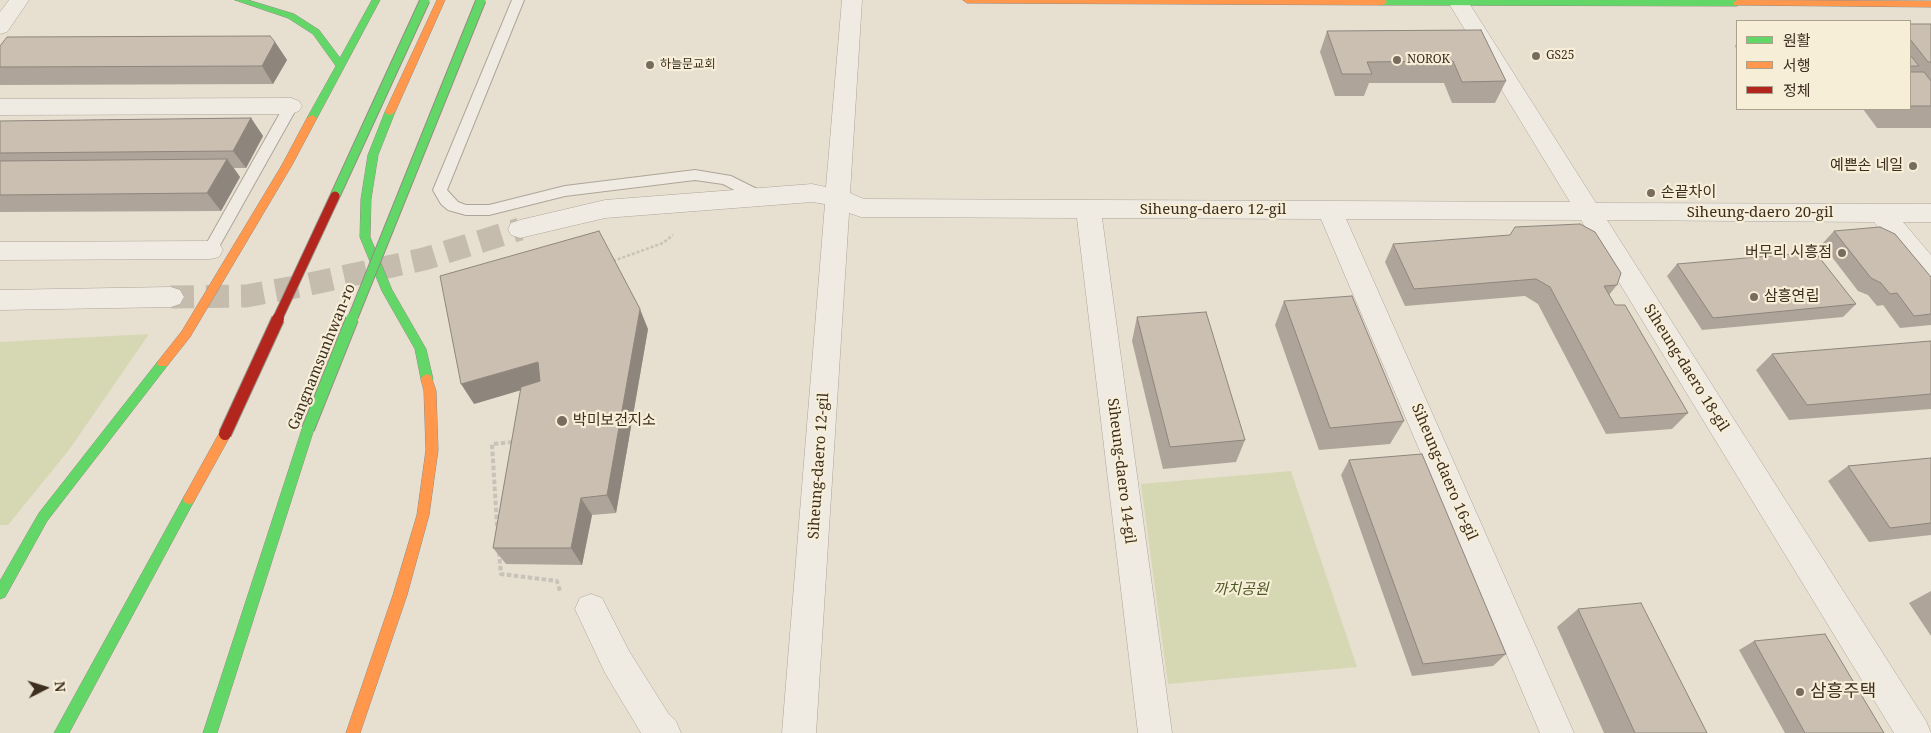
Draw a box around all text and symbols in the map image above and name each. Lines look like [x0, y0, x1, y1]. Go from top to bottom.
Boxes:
legend [1736, 20, 1911, 110]
text: 원활 [1783, 30, 1811, 50]
place label: GS25 [1546, 49, 1575, 63]
marker: GS25 [1530, 50, 1542, 62]
place label: NOROK [1407, 53, 1450, 67]
marker: NOROK [1391, 54, 1403, 66]
text: 서행 [1783, 55, 1811, 75]
place label: 하늘문교회 [660, 58, 715, 72]
marker: 하늘문교회 [644, 59, 656, 71]
text: 정체 [1783, 80, 1811, 100]
place label: 예쁜손 네일 [1830, 157, 1903, 175]
marker: 예쁜손 네일 [1907, 160, 1919, 172]
place label: 손끝차이 [1661, 184, 1716, 202]
marker: 손끝차이 [1645, 187, 1657, 199]
street label: Siheung-daero 12-gil [1140, 201, 1286, 219]
street label: Siheung-daero 20-gil [1687, 204, 1833, 222]
place label: 버무리 시흥점 [1745, 244, 1832, 262]
marker: 버무리 시흥점 [1836, 247, 1848, 259]
street label: Gangnamsunhwan-ro [284, 281, 360, 433]
place label: 삼흥연립 [1764, 288, 1819, 306]
marker: 삼흥연립 [1748, 291, 1760, 303]
street label: Siheung-daero 18-gil [1640, 301, 1732, 435]
street label: Siheung-daero 12-gil [805, 392, 833, 540]
street label: Siheung-daero 14-gil [1103, 397, 1139, 545]
street label: Siheung-daero 16-gil [1407, 401, 1481, 543]
place label: 박미보건지소 [573, 412, 656, 430]
marker: 박미보건지소 [555, 414, 569, 428]
park label: 까치공원 [1213, 581, 1269, 599]
north arrow [20, 663, 70, 713]
text: N [50, 680, 70, 693]
place label: 삼흥주택 [1810, 681, 1876, 703]
marker: 삼흥주택 [1794, 686, 1806, 698]

